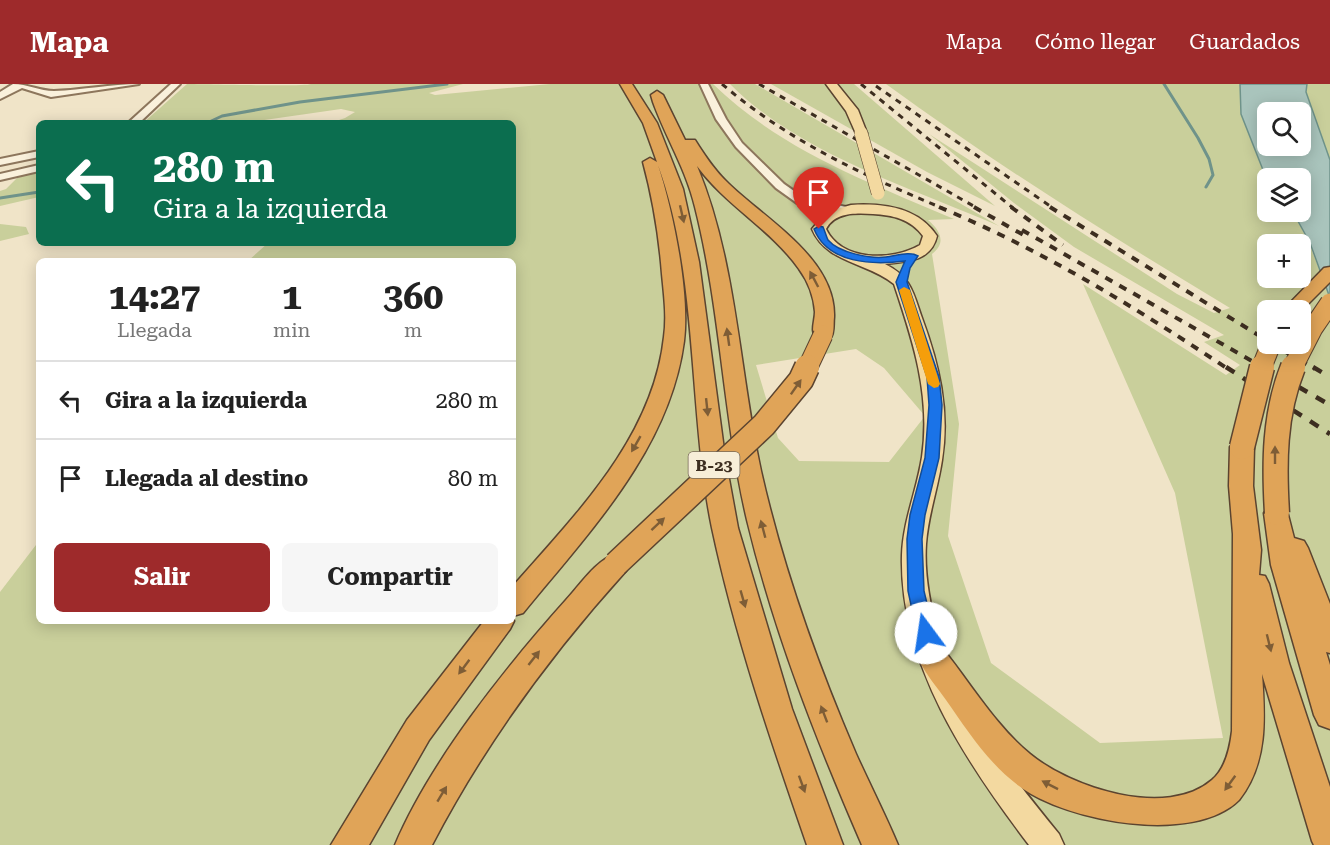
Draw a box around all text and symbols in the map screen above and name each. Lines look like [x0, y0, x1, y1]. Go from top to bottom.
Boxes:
text: Mapa [30, 26, 109, 59]
text: Mapa [946, 30, 1002, 54]
text: Cómo llegar [1035, 30, 1156, 54]
text: Guardados [1189, 30, 1300, 54]
map controls [1257, 102, 1311, 354]
button: search [1257, 102, 1311, 156]
text: 280 m [153, 143, 275, 192]
icon: left [54, 144, 132, 222]
pin [793, 167, 844, 229]
button: layers [1257, 168, 1311, 222]
icon: arrive [802, 176, 835, 209]
text: Gira a la izquierda [153, 193, 388, 225]
one-way arrow [677, 205, 687, 223]
button: + [1257, 234, 1311, 288]
one-way arrow [809, 270, 819, 287]
text: 14:27 [109, 276, 200, 318]
text: 1 [282, 276, 302, 318]
text: 360 [383, 276, 443, 318]
button: − [1257, 300, 1311, 354]
text: Llegada [117, 318, 192, 342]
text: min [273, 318, 310, 342]
text: m [404, 318, 422, 342]
one-way arrow [723, 328, 732, 347]
one-way arrow [790, 379, 802, 395]
icon: left [54, 384, 87, 417]
text: Gira a la izquierda [105, 388, 307, 413]
text: 280 m [435, 388, 498, 413]
one-way arrow [703, 398, 712, 417]
one-way arrow [631, 436, 641, 453]
one-way arrow [1270, 445, 1280, 464]
road number: B-23 [688, 452, 740, 478]
icon: arrive [54, 462, 87, 495]
text: Llegada al destino [105, 466, 308, 491]
text: 80 m [448, 466, 498, 491]
one-way arrow [651, 517, 666, 531]
one-way arrow [758, 520, 767, 538]
button: Salir [54, 543, 270, 612]
button: Compartir [282, 543, 498, 612]
one-way arrow [739, 590, 748, 608]
position arrow [894, 601, 958, 665]
one-way arrow [1265, 634, 1275, 652]
one-way arrow [528, 650, 540, 665]
one-way arrow [459, 660, 471, 675]
one-way arrow [819, 705, 828, 723]
one-way arrow [1224, 775, 1236, 791]
one-way arrow [798, 776, 808, 794]
one-way arrow [1041, 781, 1059, 791]
one-way arrow [436, 786, 447, 802]

